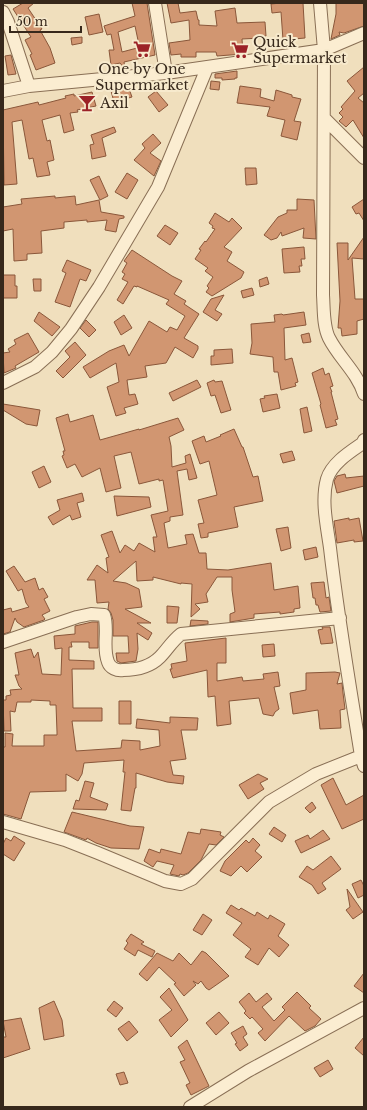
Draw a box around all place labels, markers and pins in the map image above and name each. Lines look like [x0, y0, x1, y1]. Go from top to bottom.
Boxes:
place label: Quick Supermarket [253, 33, 347, 67]
supermarket icon: One by One Supermarket [132, 39, 152, 59]
supermarket icon: Quick Supermarket [230, 40, 250, 60]
place label: One by One Supermarket [95, 60, 189, 94]
bar icon: Axil [77, 93, 97, 113]
place label: Axil [99, 94, 129, 112]

